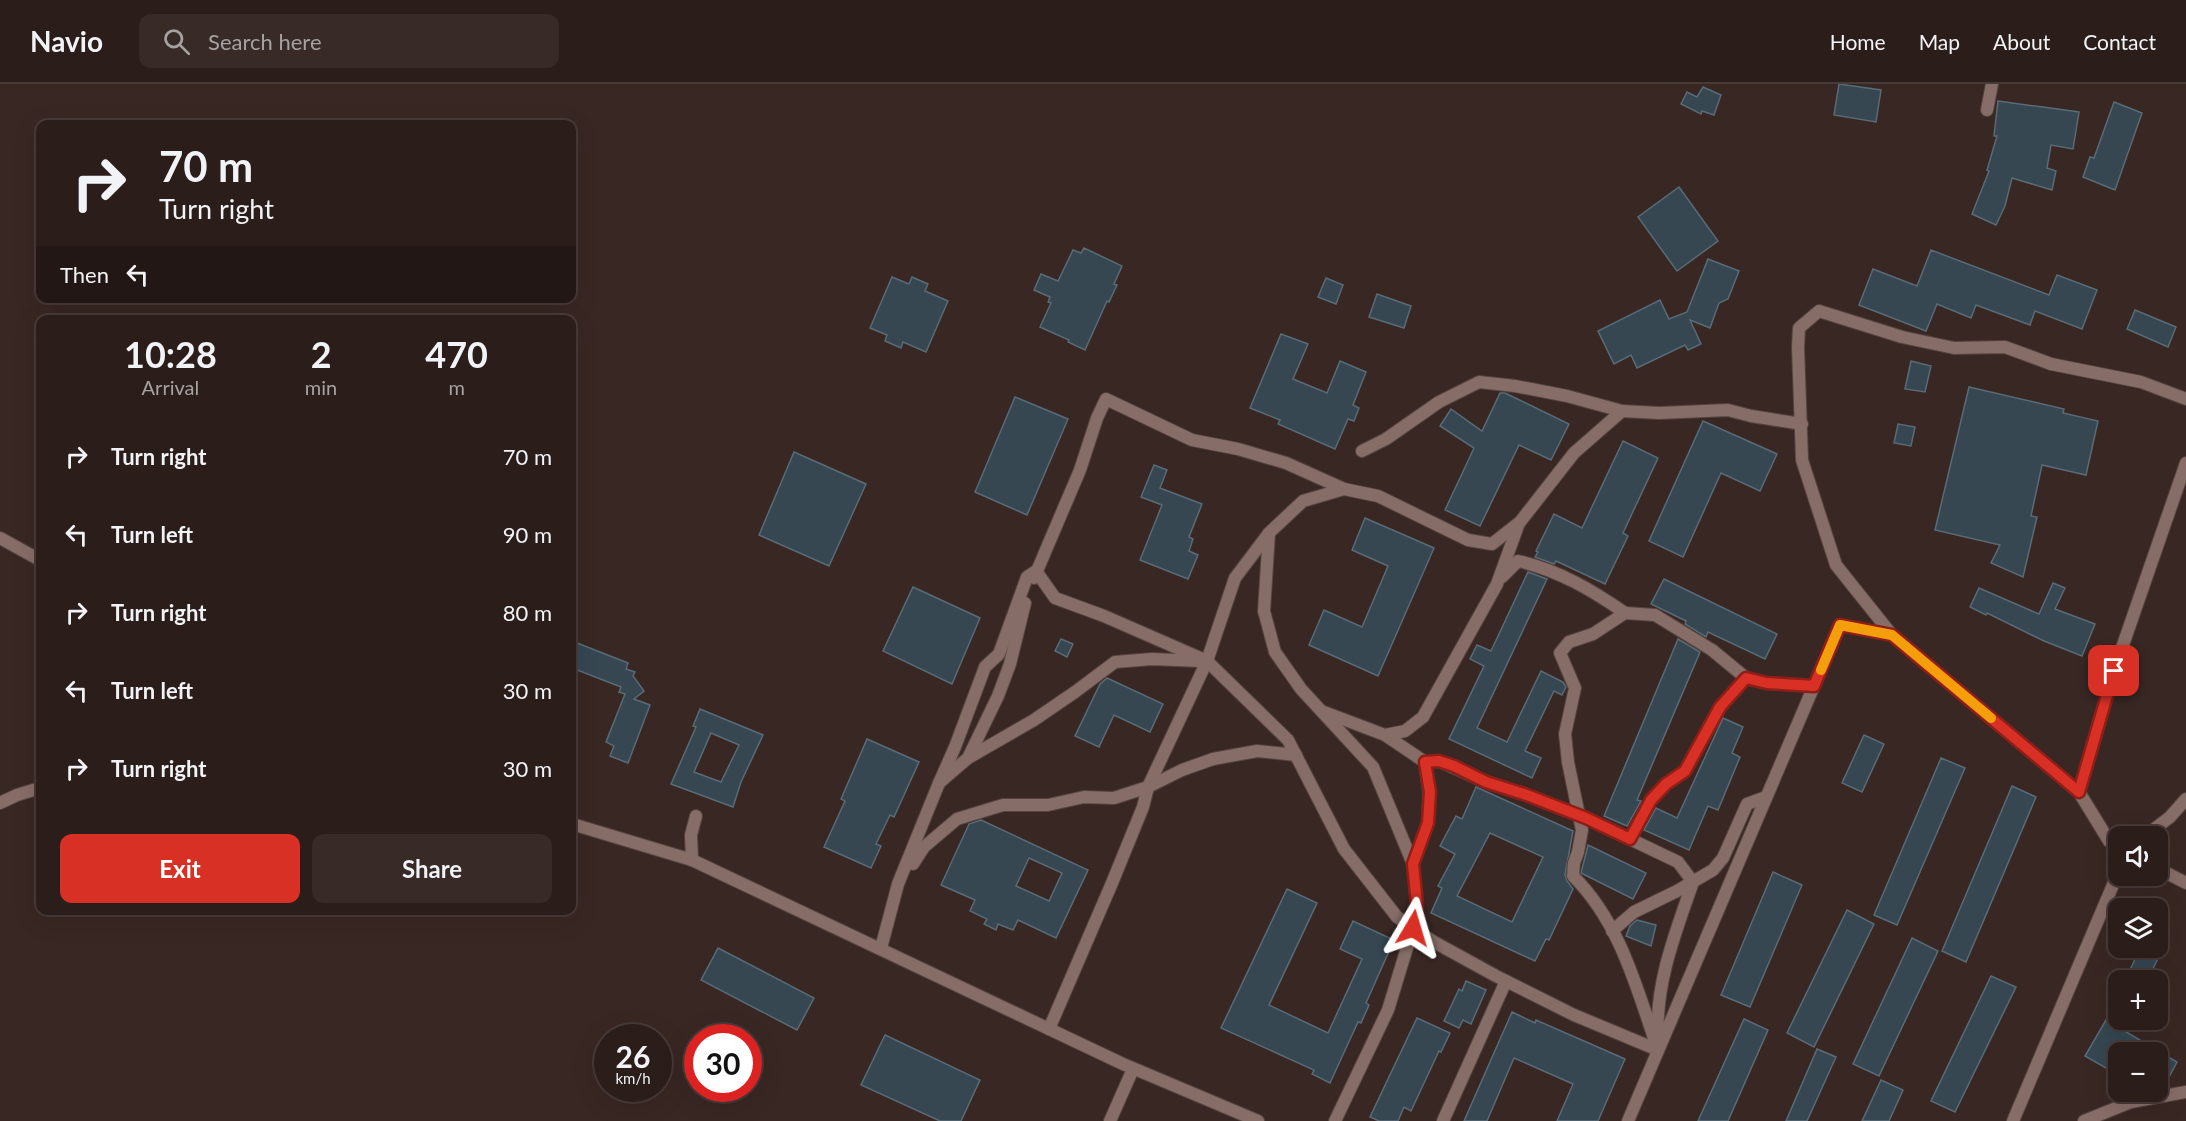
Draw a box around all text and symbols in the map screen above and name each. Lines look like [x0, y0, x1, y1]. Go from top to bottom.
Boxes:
search box [139, 14, 559, 68]
text: Navio [30, 24, 103, 58]
icon: search [160, 25, 193, 58]
text: Search here [208, 28, 322, 55]
text: Home [1830, 29, 1886, 54]
text: Map [1919, 29, 1960, 54]
text: About [1993, 29, 2050, 54]
text: Contact [2083, 29, 2156, 54]
text: 70 m [159, 141, 253, 191]
icon: right [60, 144, 138, 222]
text: Turn right [159, 192, 274, 225]
icon: left [121, 258, 154, 291]
text: Then [60, 261, 109, 288]
text: 10:28 [124, 332, 217, 376]
text: 2 [311, 332, 332, 376]
text: 470 [425, 332, 488, 376]
text: Arrival [142, 375, 199, 399]
text: min [305, 375, 337, 399]
text: m [448, 375, 465, 399]
icon: right [60, 440, 93, 473]
text: Turn right [111, 443, 206, 470]
text: 70 m [503, 443, 552, 470]
icon: left [60, 518, 93, 551]
text: Turn left [111, 521, 193, 548]
text: 90 m [503, 521, 552, 548]
icon: right [60, 596, 93, 629]
text: Turn right [111, 599, 206, 626]
text: 80 m [503, 599, 552, 626]
pin [2088, 645, 2139, 696]
icon: arrive [2097, 654, 2130, 687]
icon: left [60, 674, 93, 707]
text: Turn left [111, 677, 193, 704]
text: 30 m [503, 677, 552, 704]
icon: right [60, 752, 93, 785]
text: Turn right [111, 755, 206, 782]
text: 30 m [503, 755, 552, 782]
map controls [2108, 826, 2168, 1102]
button: sound [2108, 826, 2168, 886]
button: Exit [60, 834, 300, 903]
button: Share [312, 834, 552, 903]
position arrow [1381, 896, 1445, 960]
button: layers [2108, 898, 2168, 958]
button: + [2108, 970, 2168, 1030]
speed limit sign: 30 [684, 1024, 762, 1102]
text: 26 [616, 1038, 650, 1074]
button: − [2108, 1042, 2168, 1102]
text: km/h [615, 1069, 651, 1087]

